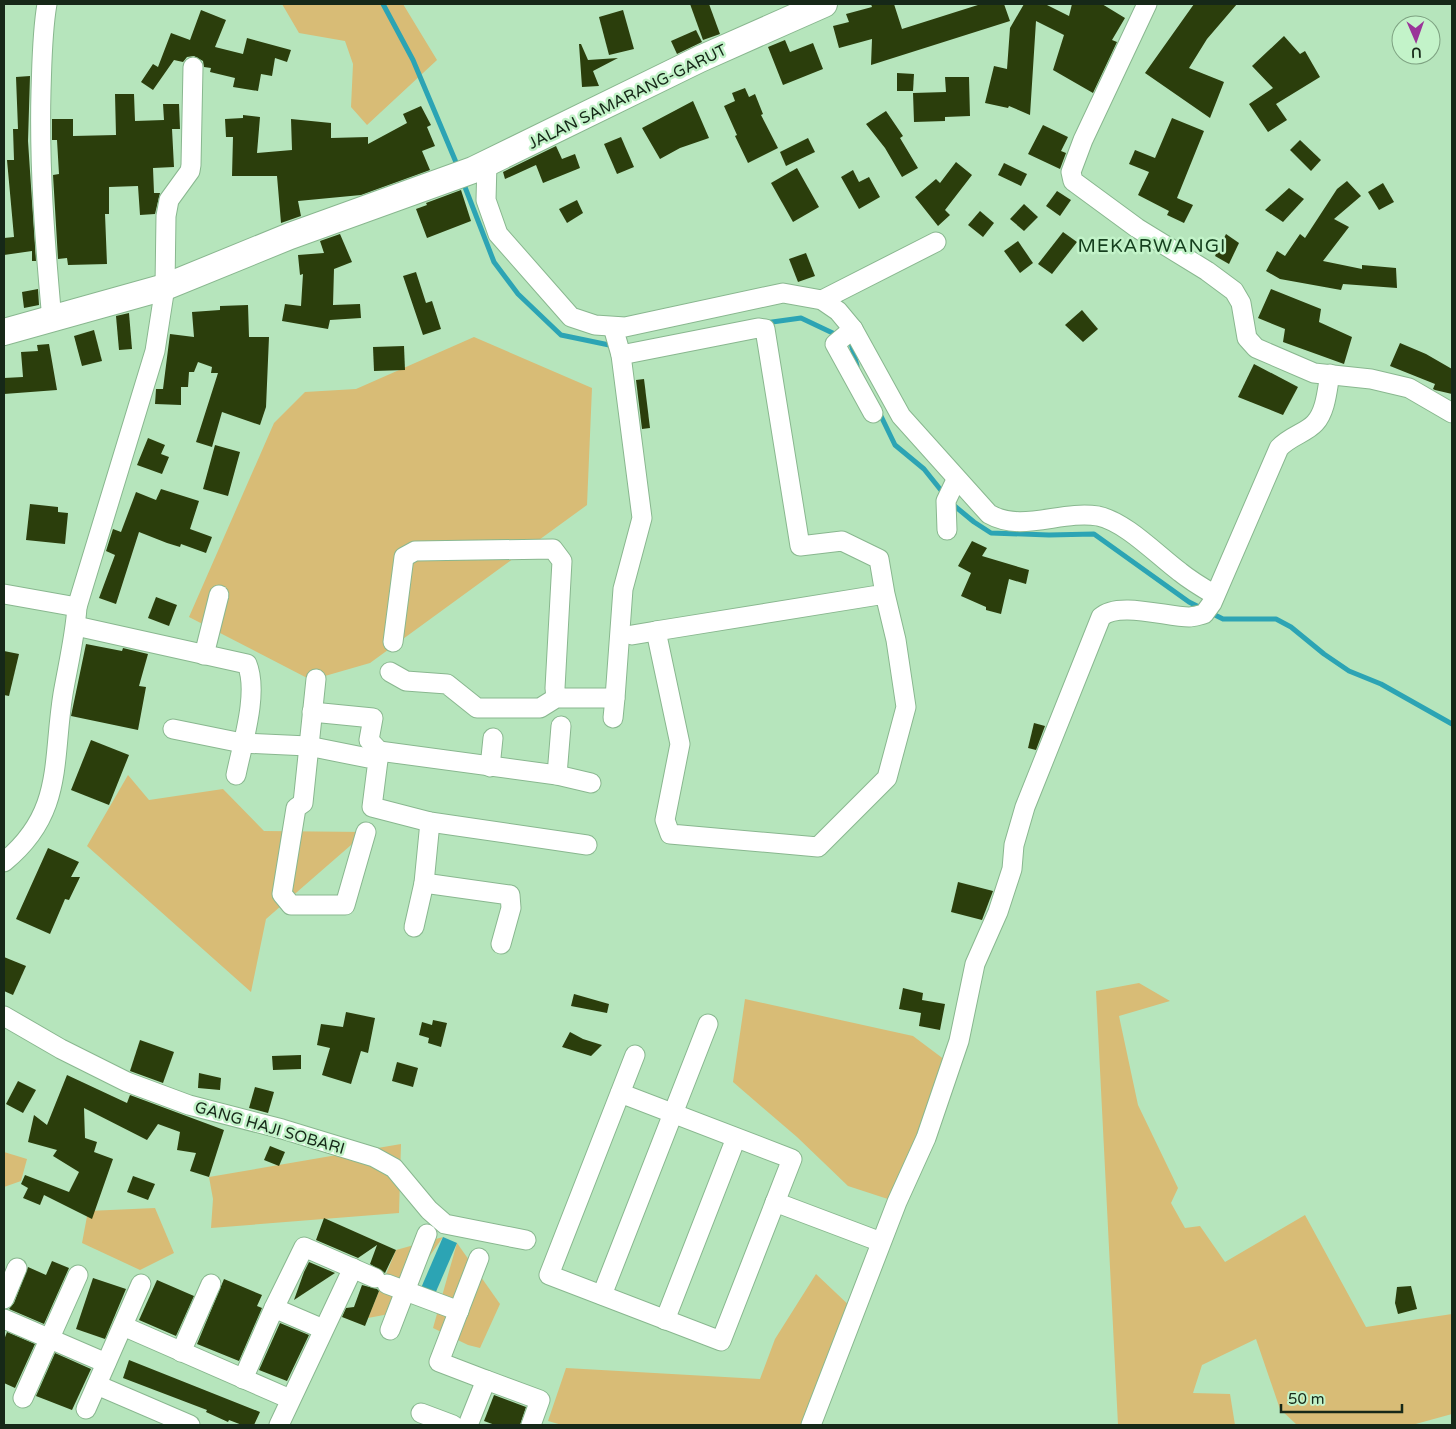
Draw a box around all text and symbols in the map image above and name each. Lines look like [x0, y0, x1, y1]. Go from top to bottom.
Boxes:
north arrow [1391, 15, 1441, 65]
street label: JALAN SAMARANG-GARUT [525, 40, 730, 154]
text: U [1411, 44, 1422, 61]
district label: MEKARWANGI [1078, 235, 1226, 257]
street label: GANG HAJI SOBARI [192, 1097, 347, 1159]
scale bar [1281, 1382, 1402, 1414]
text: 50 m [1288, 1390, 1325, 1408]

